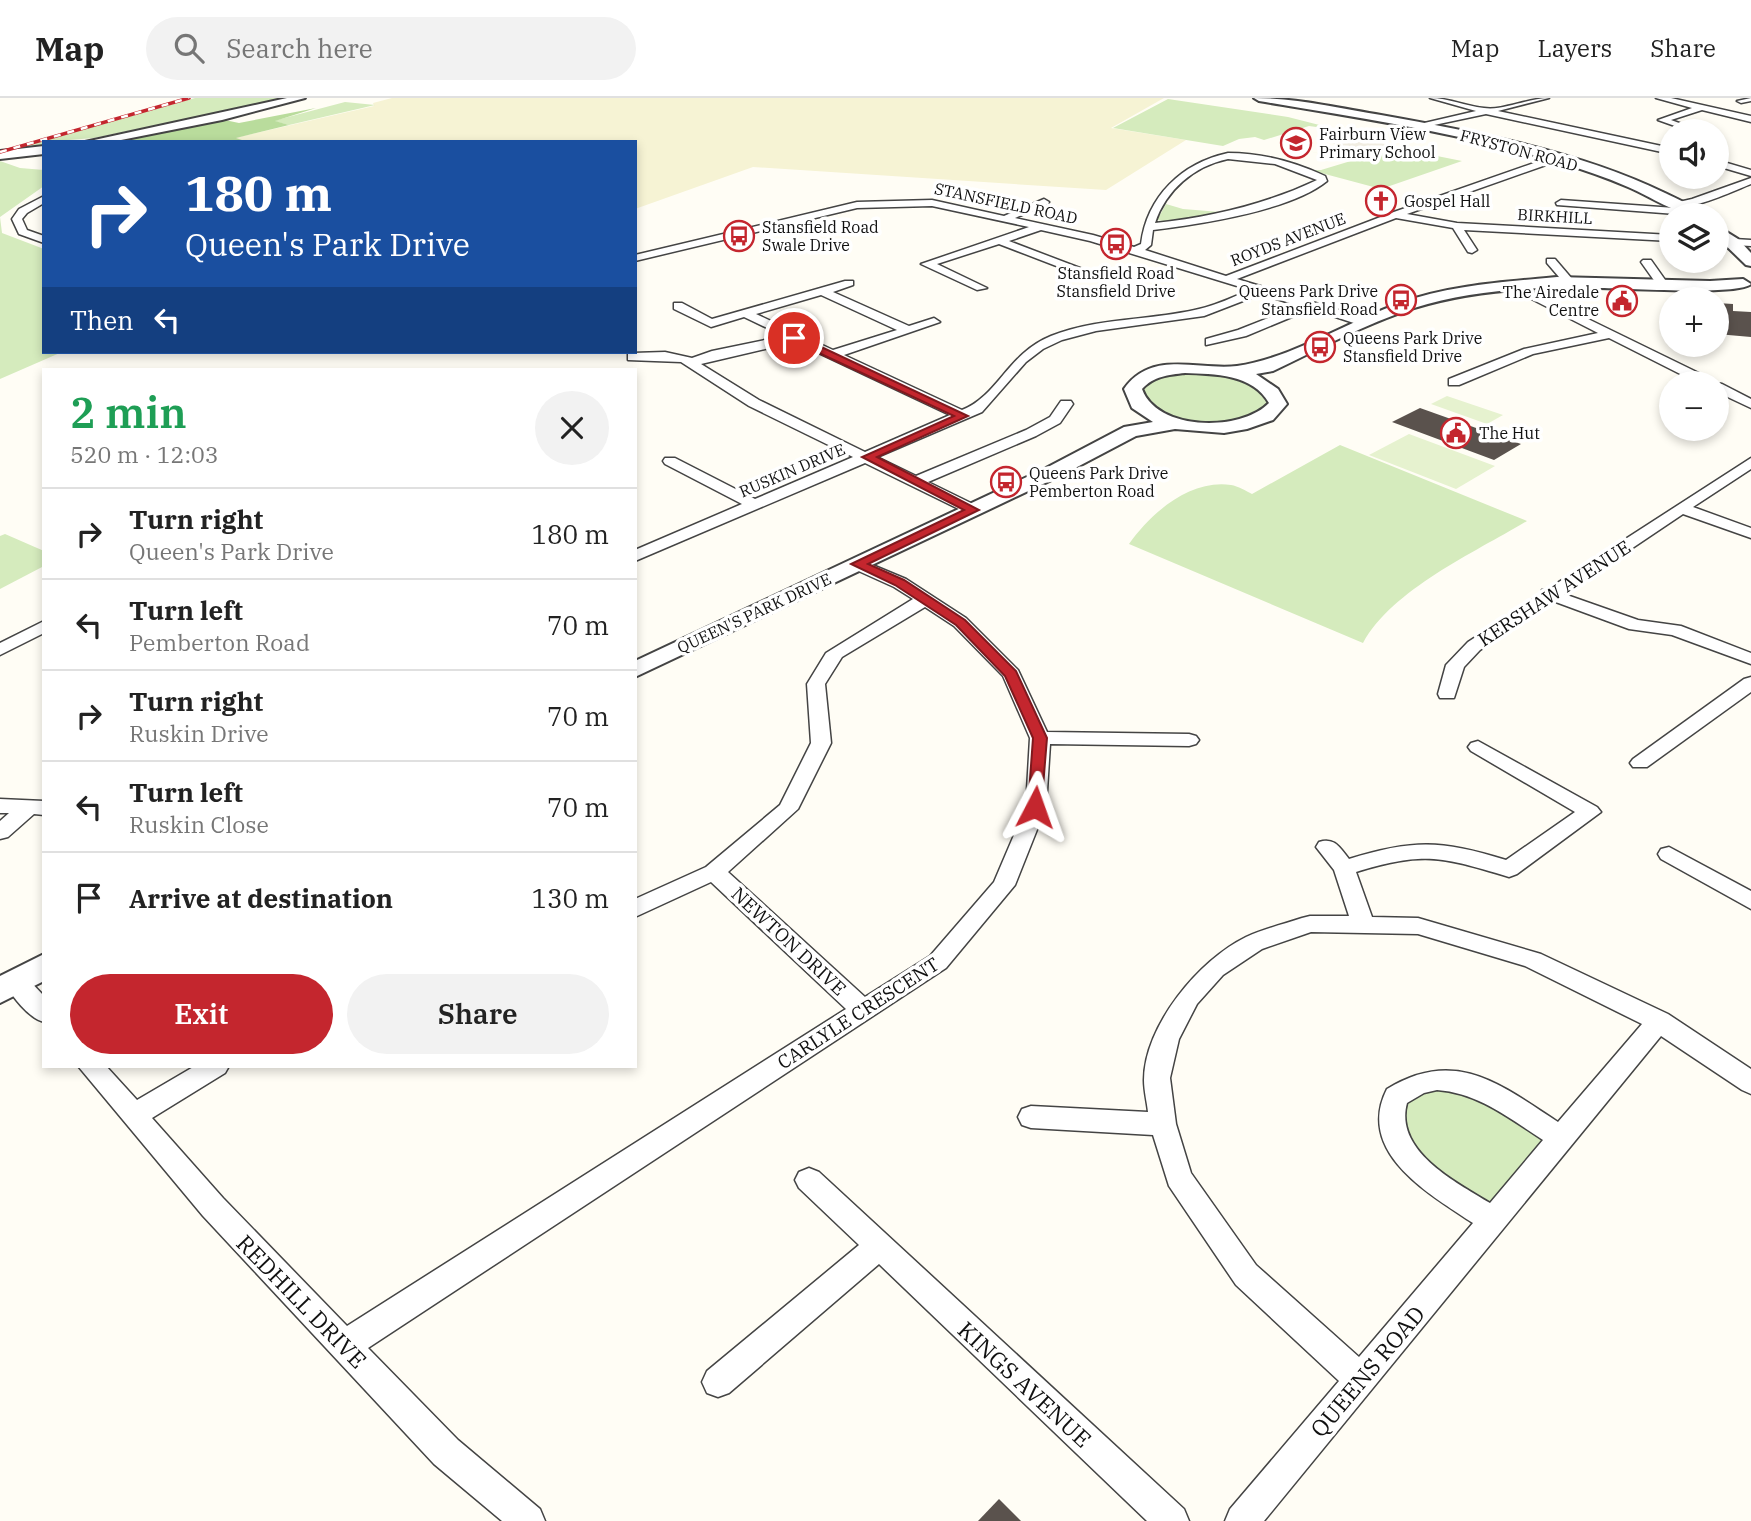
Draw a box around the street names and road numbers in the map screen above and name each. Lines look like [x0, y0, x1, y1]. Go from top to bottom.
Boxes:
street label: FRYSTON ROAD [1458, 125, 1580, 175]
street label: STANSFIELD ROAD [933, 178, 1079, 228]
street label: BIRKHILL [1517, 204, 1593, 228]
street label: ROYDS AVENUE [1228, 208, 1348, 270]
street label: RUSKIN DRIVE [736, 439, 848, 501]
street label: KERSHAW AVENUE [1473, 535, 1635, 651]
street label: QUEEN'S PARK DRIVE [674, 569, 834, 657]
street label: NEWTON DRIVE [727, 882, 851, 1000]
street label: CARLYLE CRESCENT [773, 952, 943, 1074]
street label: REDHILL DRIVE [230, 1228, 374, 1374]
street label: QUEENS ROAD [1303, 1299, 1431, 1443]
street label: KINGS AVENUE [952, 1314, 1098, 1454]

